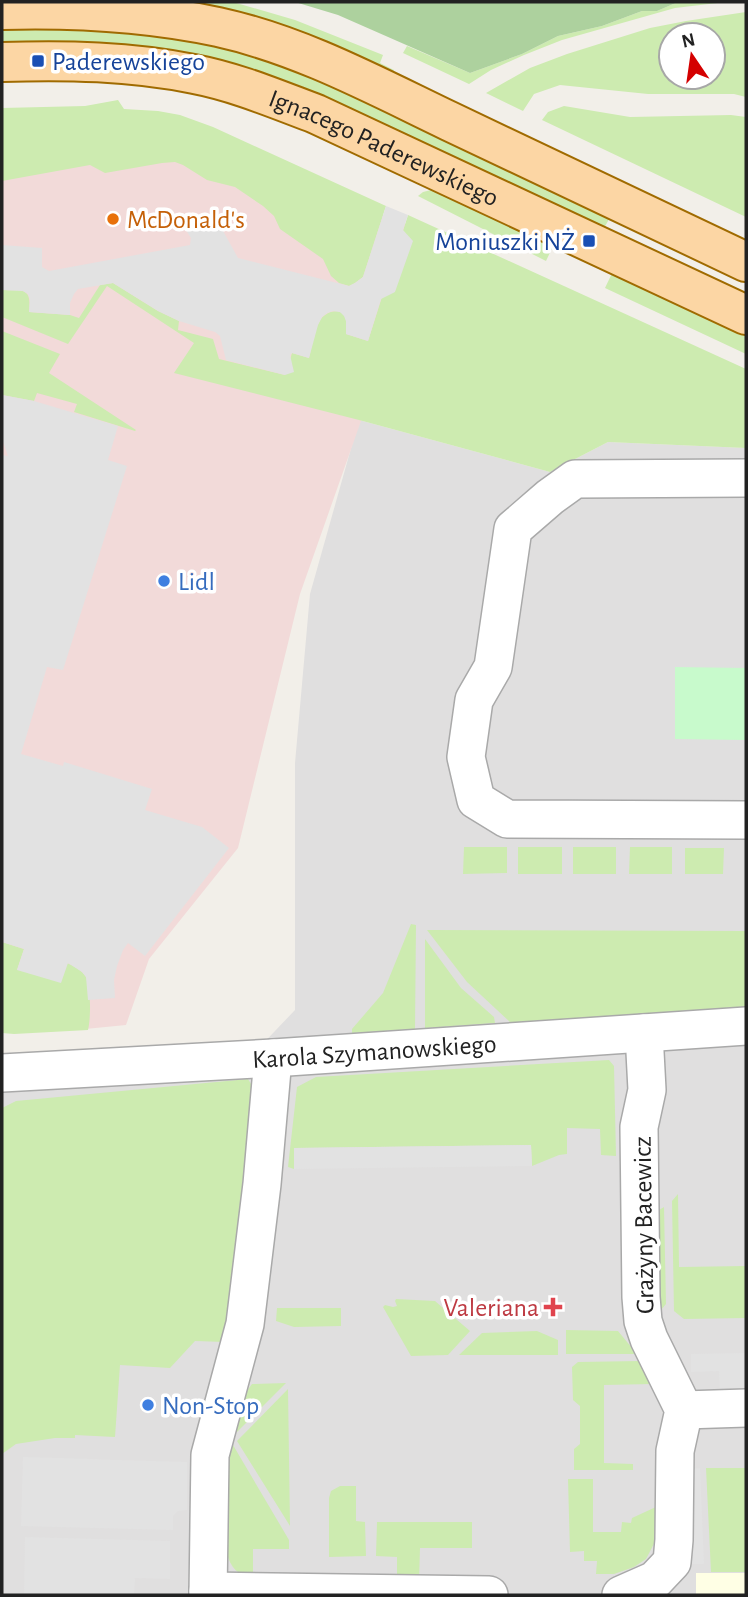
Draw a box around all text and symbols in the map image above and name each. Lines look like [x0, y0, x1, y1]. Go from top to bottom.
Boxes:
north arrow [657, 21, 727, 91]
text: N [680, 30, 697, 52]
place label: Paderewskiego [52, 49, 205, 75]
marker: Paderewskiego [30, 53, 46, 69]
street label: Ignacego Paderewskiego [265, 85, 502, 211]
place label: McDonald's [127, 207, 245, 233]
marker: McDonald's [105, 211, 121, 227]
place label: Moniuszki NŻ [435, 228, 575, 255]
marker: Moniuszki NŻ [581, 233, 597, 249]
place label: Lidl [178, 569, 215, 595]
marker: Lidl [156, 573, 172, 589]
street label: Karola Szymanowskiego [252, 1031, 497, 1073]
street label: Grażyny Bacewicz [629, 1136, 659, 1314]
place label: Valeriana [443, 1295, 539, 1321]
marker: Valeriana [545, 1299, 561, 1315]
place label: Non-Stop [162, 1393, 259, 1419]
marker: Non-Stop [140, 1397, 156, 1413]

